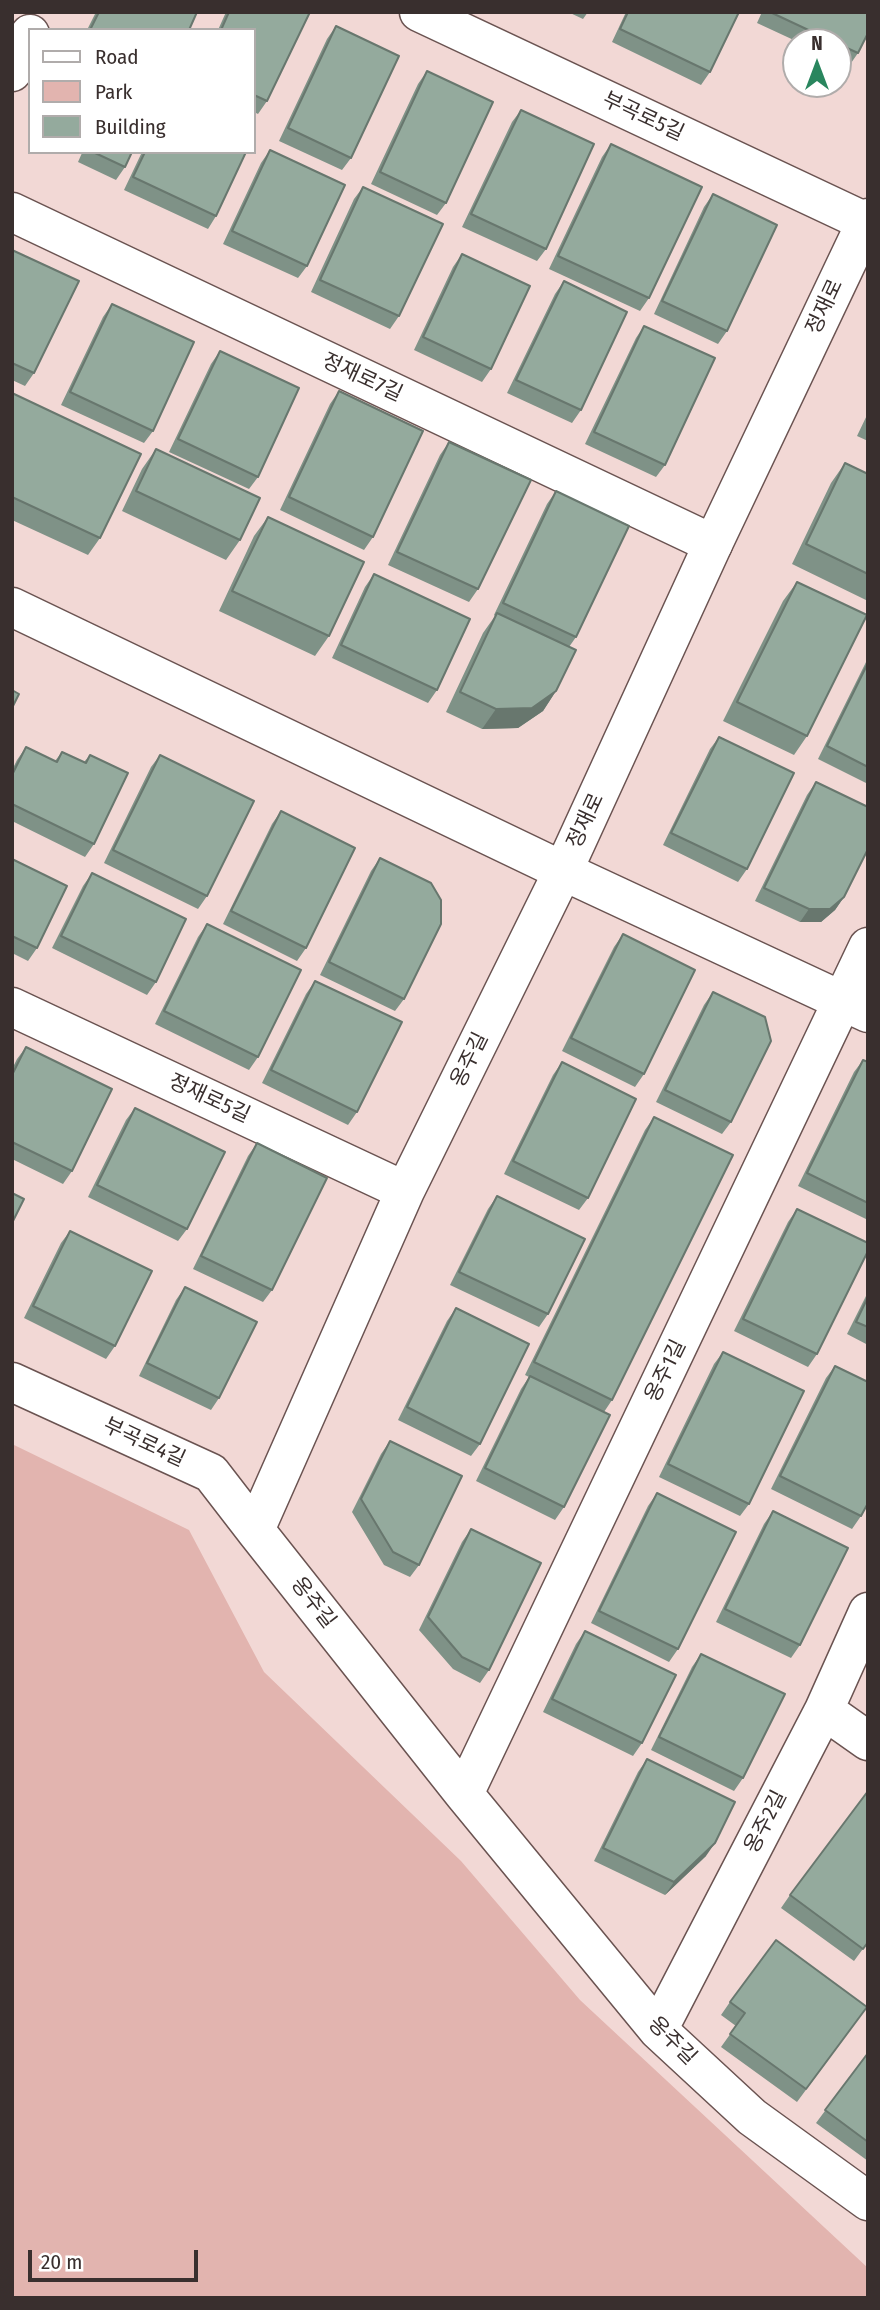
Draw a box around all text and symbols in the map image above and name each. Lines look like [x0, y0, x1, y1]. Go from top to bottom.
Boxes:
legend [28, 28, 256, 154]
north arrow [782, 28, 852, 98]
text: N [811, 32, 823, 55]
text: Road [95, 44, 139, 70]
text: Park [95, 79, 132, 105]
street label: 부곡로5길 [598, 87, 688, 147]
text: Building [95, 114, 166, 140]
street label: 정재로 [801, 275, 849, 339]
street label: 정재로7길 [318, 348, 406, 408]
street label: 정재로 [562, 789, 610, 853]
street label: 옹주길 [446, 1028, 494, 1092]
street label: 정재로5길 [164, 1069, 254, 1129]
street label: 옹주1길 [640, 1336, 692, 1406]
street label: 부곡로4길 [99, 1413, 189, 1473]
street label: 옹주길 [285, 1572, 341, 1634]
street label: 옹주2길 [740, 1786, 792, 1858]
street label: 옹주길 [643, 2012, 701, 2070]
scale bar [32, 2236, 201, 2280]
text: 20 m [41, 2249, 82, 2275]

